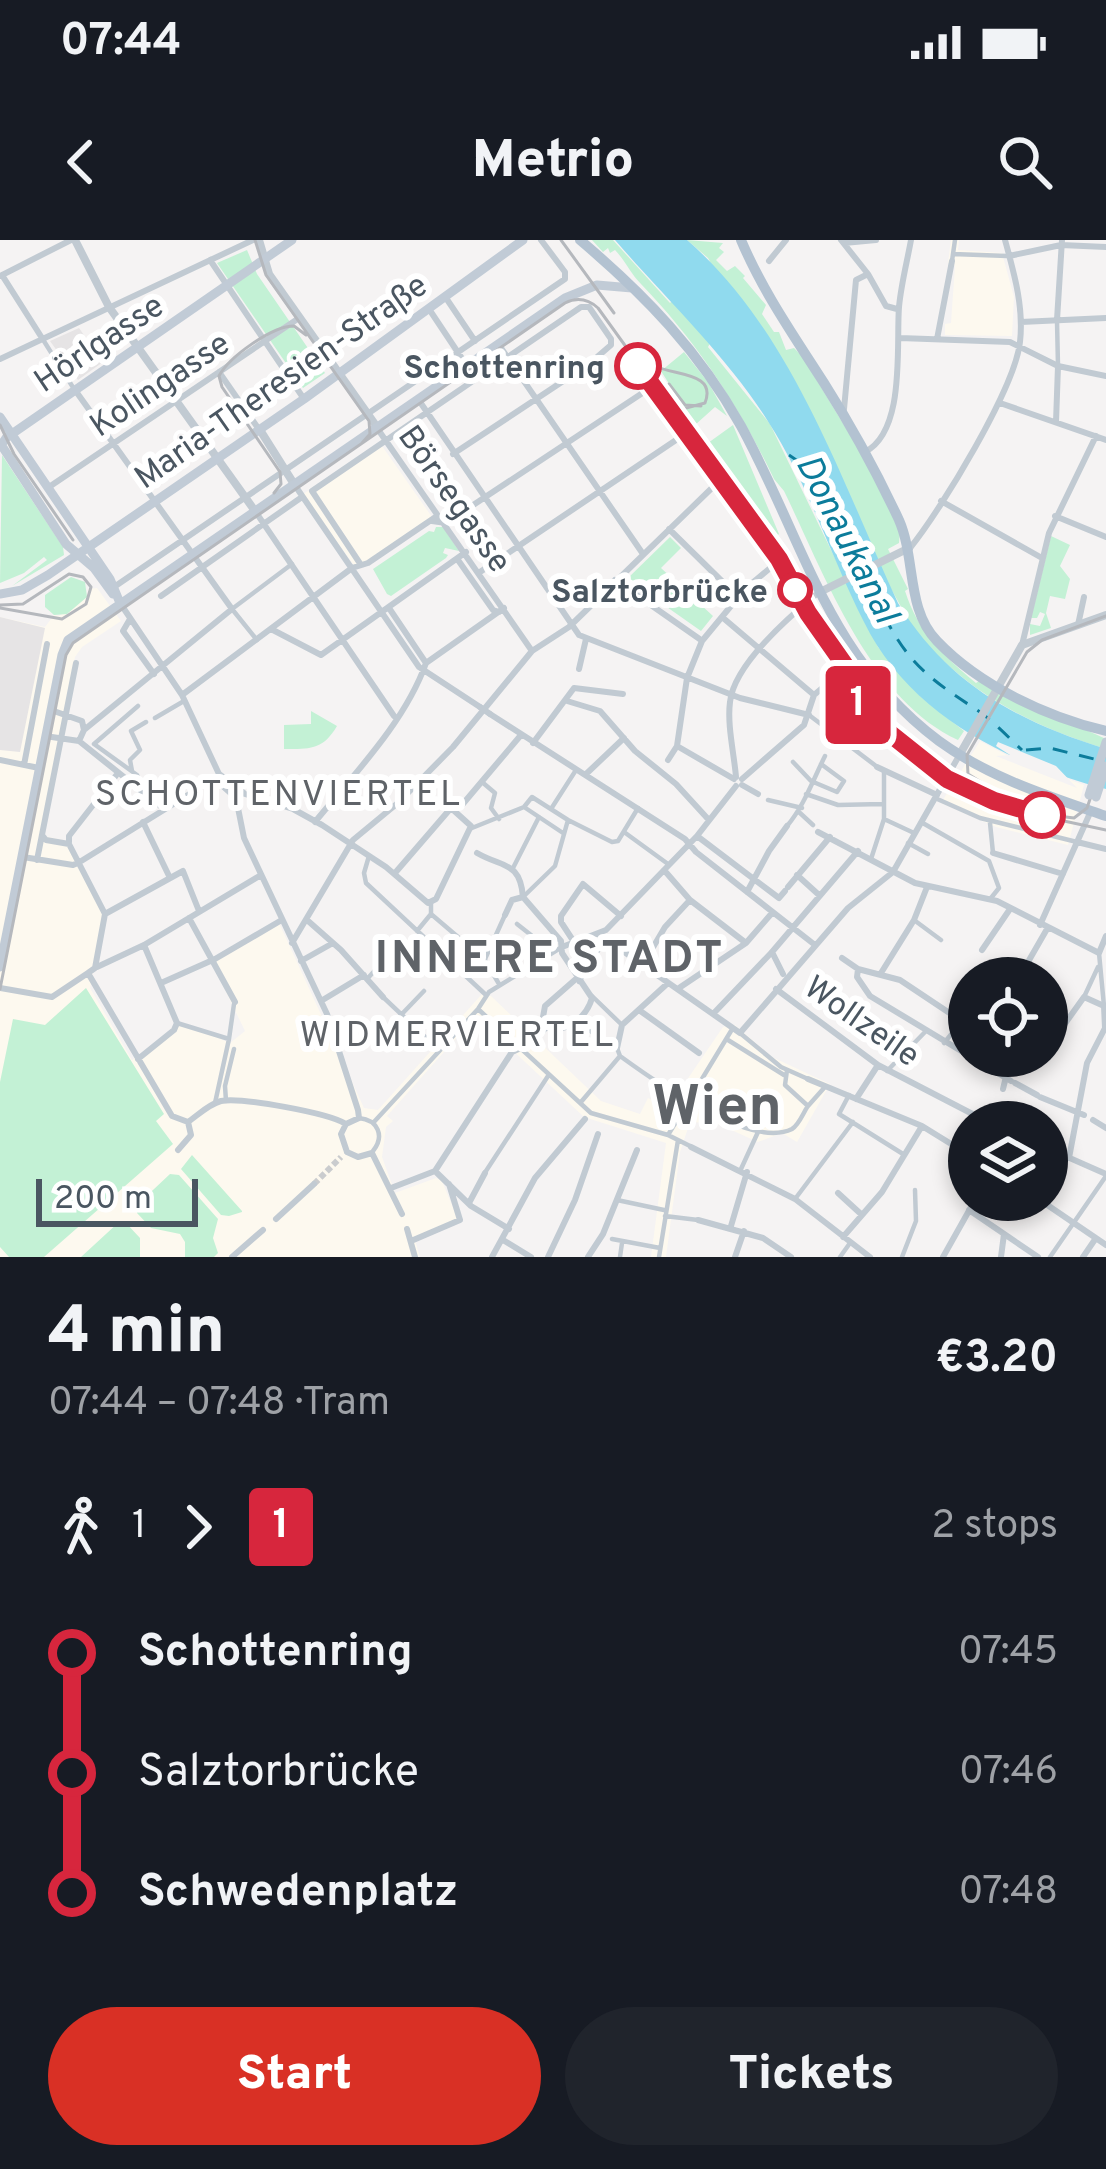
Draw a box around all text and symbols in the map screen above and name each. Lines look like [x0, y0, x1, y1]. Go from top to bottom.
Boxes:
text: 07:44 [60, 14, 182, 71]
text: Metrio [472, 128, 634, 197]
icon: back [48, 129, 114, 195]
icon: search [992, 129, 1058, 195]
street label: Maria-Theresien-Straße [128, 266, 437, 500]
street label: Hörlgasse [27, 287, 173, 404]
street label: Kolingasse [83, 324, 239, 448]
marker: Schottenring [616, 344, 660, 388]
place label: Schottenring [404, 349, 605, 391]
street label: Börsegasse [387, 418, 519, 582]
water label: Donaukanal [783, 448, 908, 633]
place label: Salztorbrücke [551, 573, 768, 615]
marker: Salztorbrücke [779, 574, 811, 606]
line badge: 1 [819, 666, 897, 744]
text: 1 [850, 678, 866, 731]
district label: SCHOTTENVIERTEL [95, 773, 463, 819]
unlabelled marker [1020, 793, 1064, 837]
district label: INNERE STADT [375, 932, 725, 989]
map controls [948, 957, 1068, 1221]
button: locate [948, 957, 1068, 1077]
street label: Wollzeile [795, 968, 927, 1078]
district label: WIDMERVIERTEL [300, 1014, 616, 1060]
district label: Wien [652, 1074, 782, 1146]
button: layers [948, 1101, 1068, 1221]
scale bar [36, 1173, 198, 1226]
text: 200 m [54, 1179, 152, 1221]
text: 4 min [48, 1293, 225, 1376]
text: €3.20 [935, 1331, 1058, 1388]
text: 07:44 – 07:48 · Tram [48, 1380, 390, 1429]
icon: walk [48, 1494, 114, 1560]
icon: forward [165, 1494, 231, 1560]
text: 1 [273, 1500, 289, 1553]
text: 1 [132, 1503, 147, 1552]
text: 2 stops [931, 1503, 1058, 1552]
text: Schottenring [138, 1625, 413, 1682]
text: 07:45 [958, 1629, 1058, 1678]
text: Salztorbrücke [138, 1745, 419, 1802]
text: 07:46 [959, 1749, 1058, 1798]
text: Schwedenplatz [138, 1865, 458, 1922]
text: 07:48 [959, 1869, 1058, 1918]
button: Start [48, 2007, 541, 2145]
button: Tickets [565, 2007, 1058, 2145]

